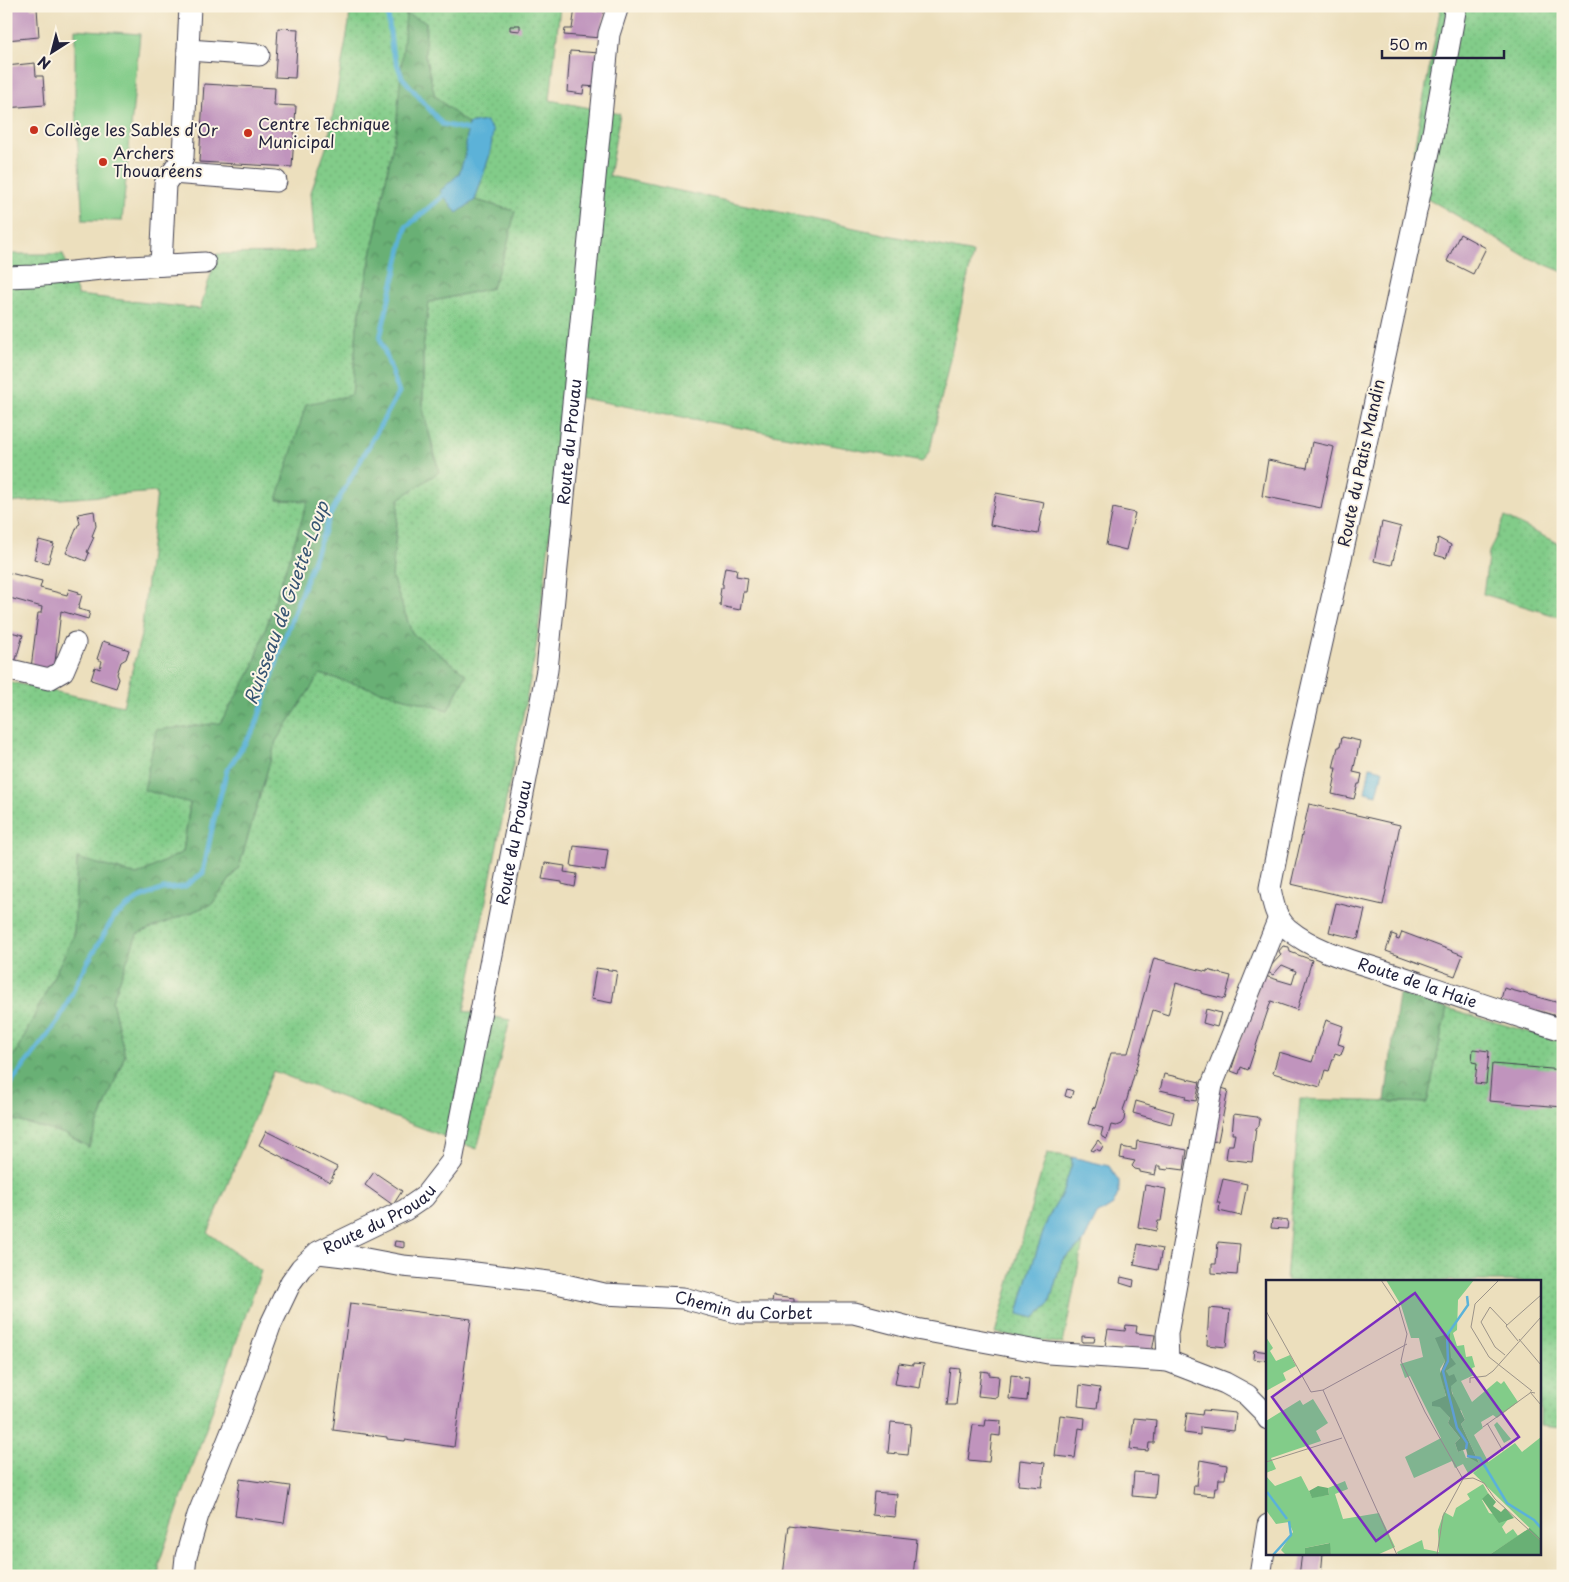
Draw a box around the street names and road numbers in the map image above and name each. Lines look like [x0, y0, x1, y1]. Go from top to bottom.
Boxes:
street label: Route du Prouau [550, 377, 586, 506]
street label: Route du Patis Mandin [1330, 377, 1390, 549]
street label: Route du Prouau [489, 778, 536, 907]
street label: Route de la Haie [1355, 950, 1481, 1013]
street label: Route du Prouau [318, 1178, 441, 1259]
street label: Chemin du Corbet [675, 1285, 813, 1324]

